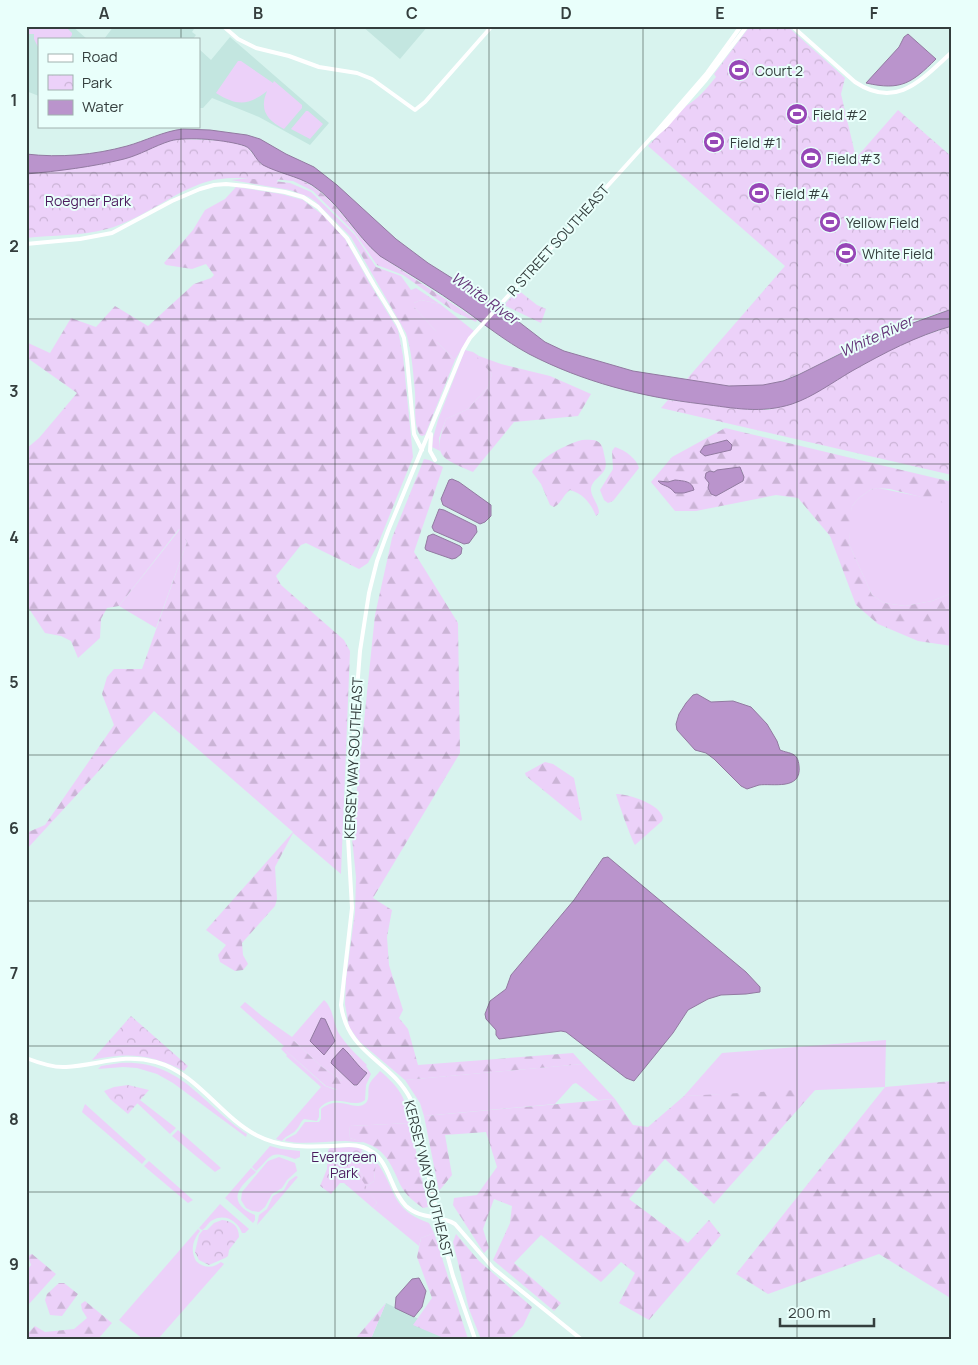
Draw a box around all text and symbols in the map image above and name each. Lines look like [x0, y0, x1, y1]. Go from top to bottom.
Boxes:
text: A [99, 2, 110, 24]
text: B [253, 2, 263, 24]
text: C [406, 2, 418, 24]
text: D [560, 2, 572, 24]
text: E [715, 2, 725, 24]
text: F [870, 2, 879, 24]
legend [38, 38, 200, 128]
text: Road [82, 46, 118, 67]
sports icon: Court 2 [727, 58, 751, 82]
place label: Court 2 [755, 61, 803, 80]
text: Park [82, 72, 112, 93]
text: 1 [10, 89, 18, 111]
text: Water [82, 96, 124, 117]
sports icon: Field #2 [785, 102, 809, 126]
place label: Field #2 [813, 105, 867, 124]
sports icon: Field #1 [702, 130, 726, 154]
place label: Field #1 [730, 133, 781, 152]
sports icon: Field #3 [799, 146, 823, 170]
place label: Field #3 [827, 149, 881, 168]
street label: R STREET SOUTHEAST [503, 180, 614, 300]
sports icon: Field #4 [747, 181, 771, 205]
place label: Field #4 [775, 184, 829, 203]
park label: Roegner Park [45, 191, 132, 210]
sports icon: Yellow Field [818, 210, 842, 234]
place label: Yellow Field [846, 213, 919, 232]
text: 2 [9, 235, 19, 257]
sports icon: White Field [834, 241, 858, 265]
place label: White Field [862, 244, 933, 263]
water label: White River [447, 267, 525, 331]
water label: White River [836, 309, 918, 362]
text: 3 [9, 380, 19, 402]
text: 4 [9, 526, 19, 548]
text: 5 [9, 671, 19, 693]
street label: KERSEY WAY SOUTHEAST [339, 676, 367, 839]
text: 6 [9, 817, 19, 839]
text: 7 [10, 962, 18, 984]
street label: KERSEY WAY SOUTHEAST [400, 1098, 458, 1261]
text: 8 [9, 1108, 19, 1130]
park label: Evergreen Park [311, 1147, 377, 1182]
text: 9 [9, 1253, 19, 1275]
scale bar [780, 1295, 874, 1327]
text: 200 m [788, 1302, 831, 1323]

